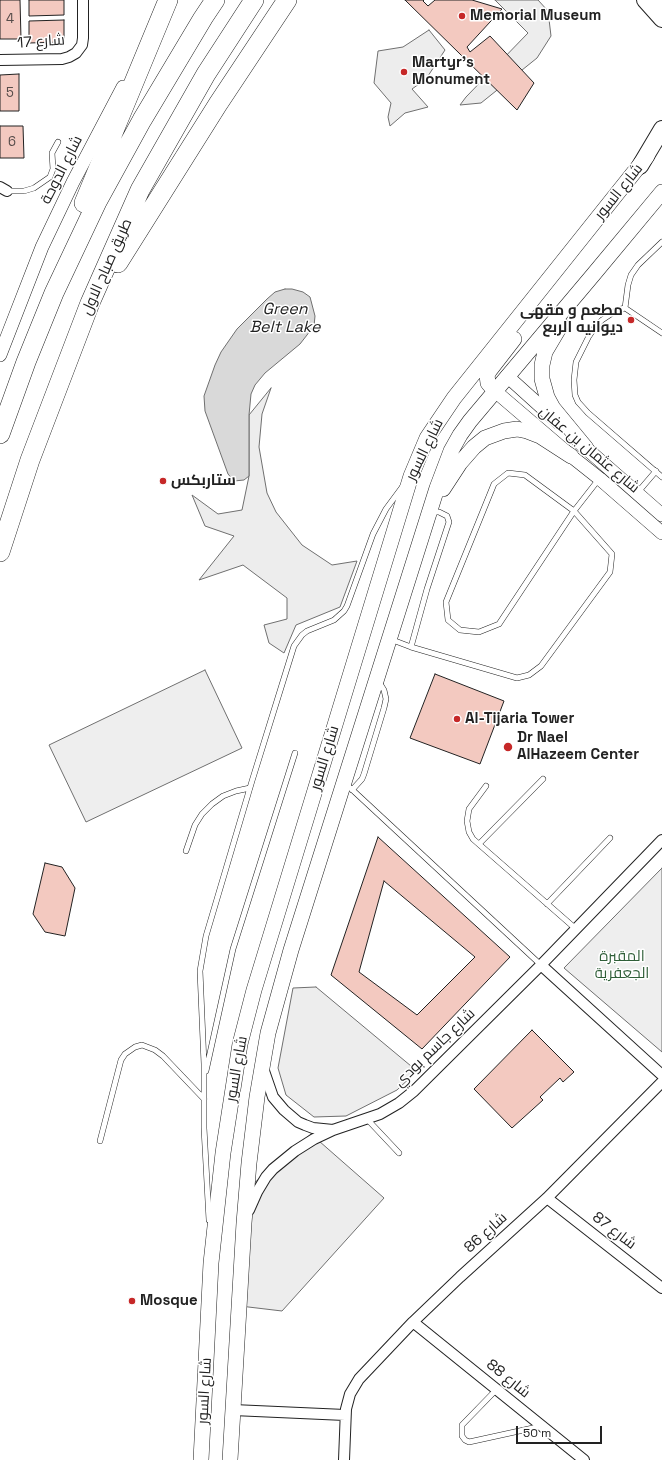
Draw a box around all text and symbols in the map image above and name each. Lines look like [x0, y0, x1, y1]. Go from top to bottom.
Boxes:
place label: Memorial Museum [470, 7, 601, 25]
house number: 4 [6, 11, 14, 27]
marker: Memorial Museum [457, 11, 467, 21]
street label: شارع 17 [17, 31, 65, 53]
place label: Martyr's Monument [412, 54, 490, 89]
marker: Martyr's Monument [399, 67, 409, 77]
house number: 5 [6, 85, 14, 101]
street label: شارع الدوحة [37, 133, 87, 207]
house number: 6 [8, 134, 16, 150]
street label: شارع السور [591, 160, 647, 224]
street label: طريق صباح الاول [78, 216, 136, 318]
water label: Green Belt Lake [249, 300, 321, 338]
place label: مطعم و مقهى ديوانيه الربع [520, 302, 623, 337]
marker: مطعم و مقهى ديوانيه الربع [626, 315, 636, 325]
street label: شارع عثمان بن عفان [535, 403, 643, 497]
street label: شارع السور [402, 416, 448, 484]
place label: ستاربكس [171, 472, 236, 490]
marker: ستاربكس [158, 476, 168, 486]
place label: Al-Tijaria Tower [465, 710, 574, 728]
marker: Al-Tijaria Tower [452, 714, 462, 724]
street label: شارع السور [307, 724, 343, 792]
place label: Dr Nael AlHazeem Center [517, 729, 639, 764]
marker: Dr Nael AlHazeem Center [502, 741, 514, 753]
park label: المقبرة الجعفرية [595, 948, 649, 983]
street label: شارع جاسم بودي [391, 1005, 479, 1091]
street label: شارع السور [222, 1035, 252, 1103]
street label: شارع 87 [589, 1208, 639, 1254]
street label: شارع 86 [461, 1209, 511, 1257]
place label: Mosque [140, 1292, 198, 1310]
marker: Mosque [127, 1296, 137, 1306]
street label: شارع 88 [482, 1356, 534, 1402]
street label: شارع السور [194, 1357, 216, 1425]
scale bar [518, 1418, 604, 1444]
text: 50 m [523, 1425, 551, 1441]

